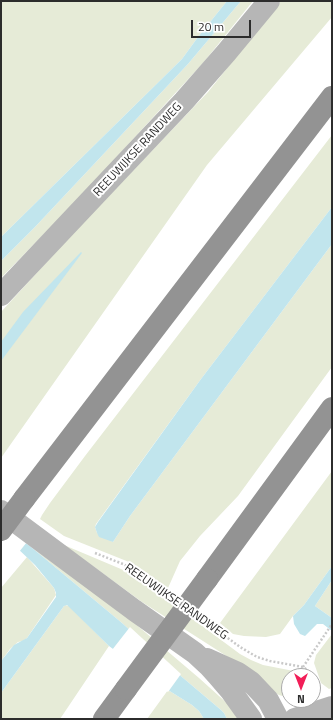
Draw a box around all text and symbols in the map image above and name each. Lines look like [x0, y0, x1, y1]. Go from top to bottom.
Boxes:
scale bar [193, 12, 253, 38]
text: 20 m [198, 17, 224, 36]
street label: REEUWIJKSE RANDWEG [91, 100, 185, 200]
street label: REEUWIJKSE RANDWEG [122, 561, 230, 643]
north arrow [281, 668, 321, 708]
text: N [297, 691, 305, 707]

